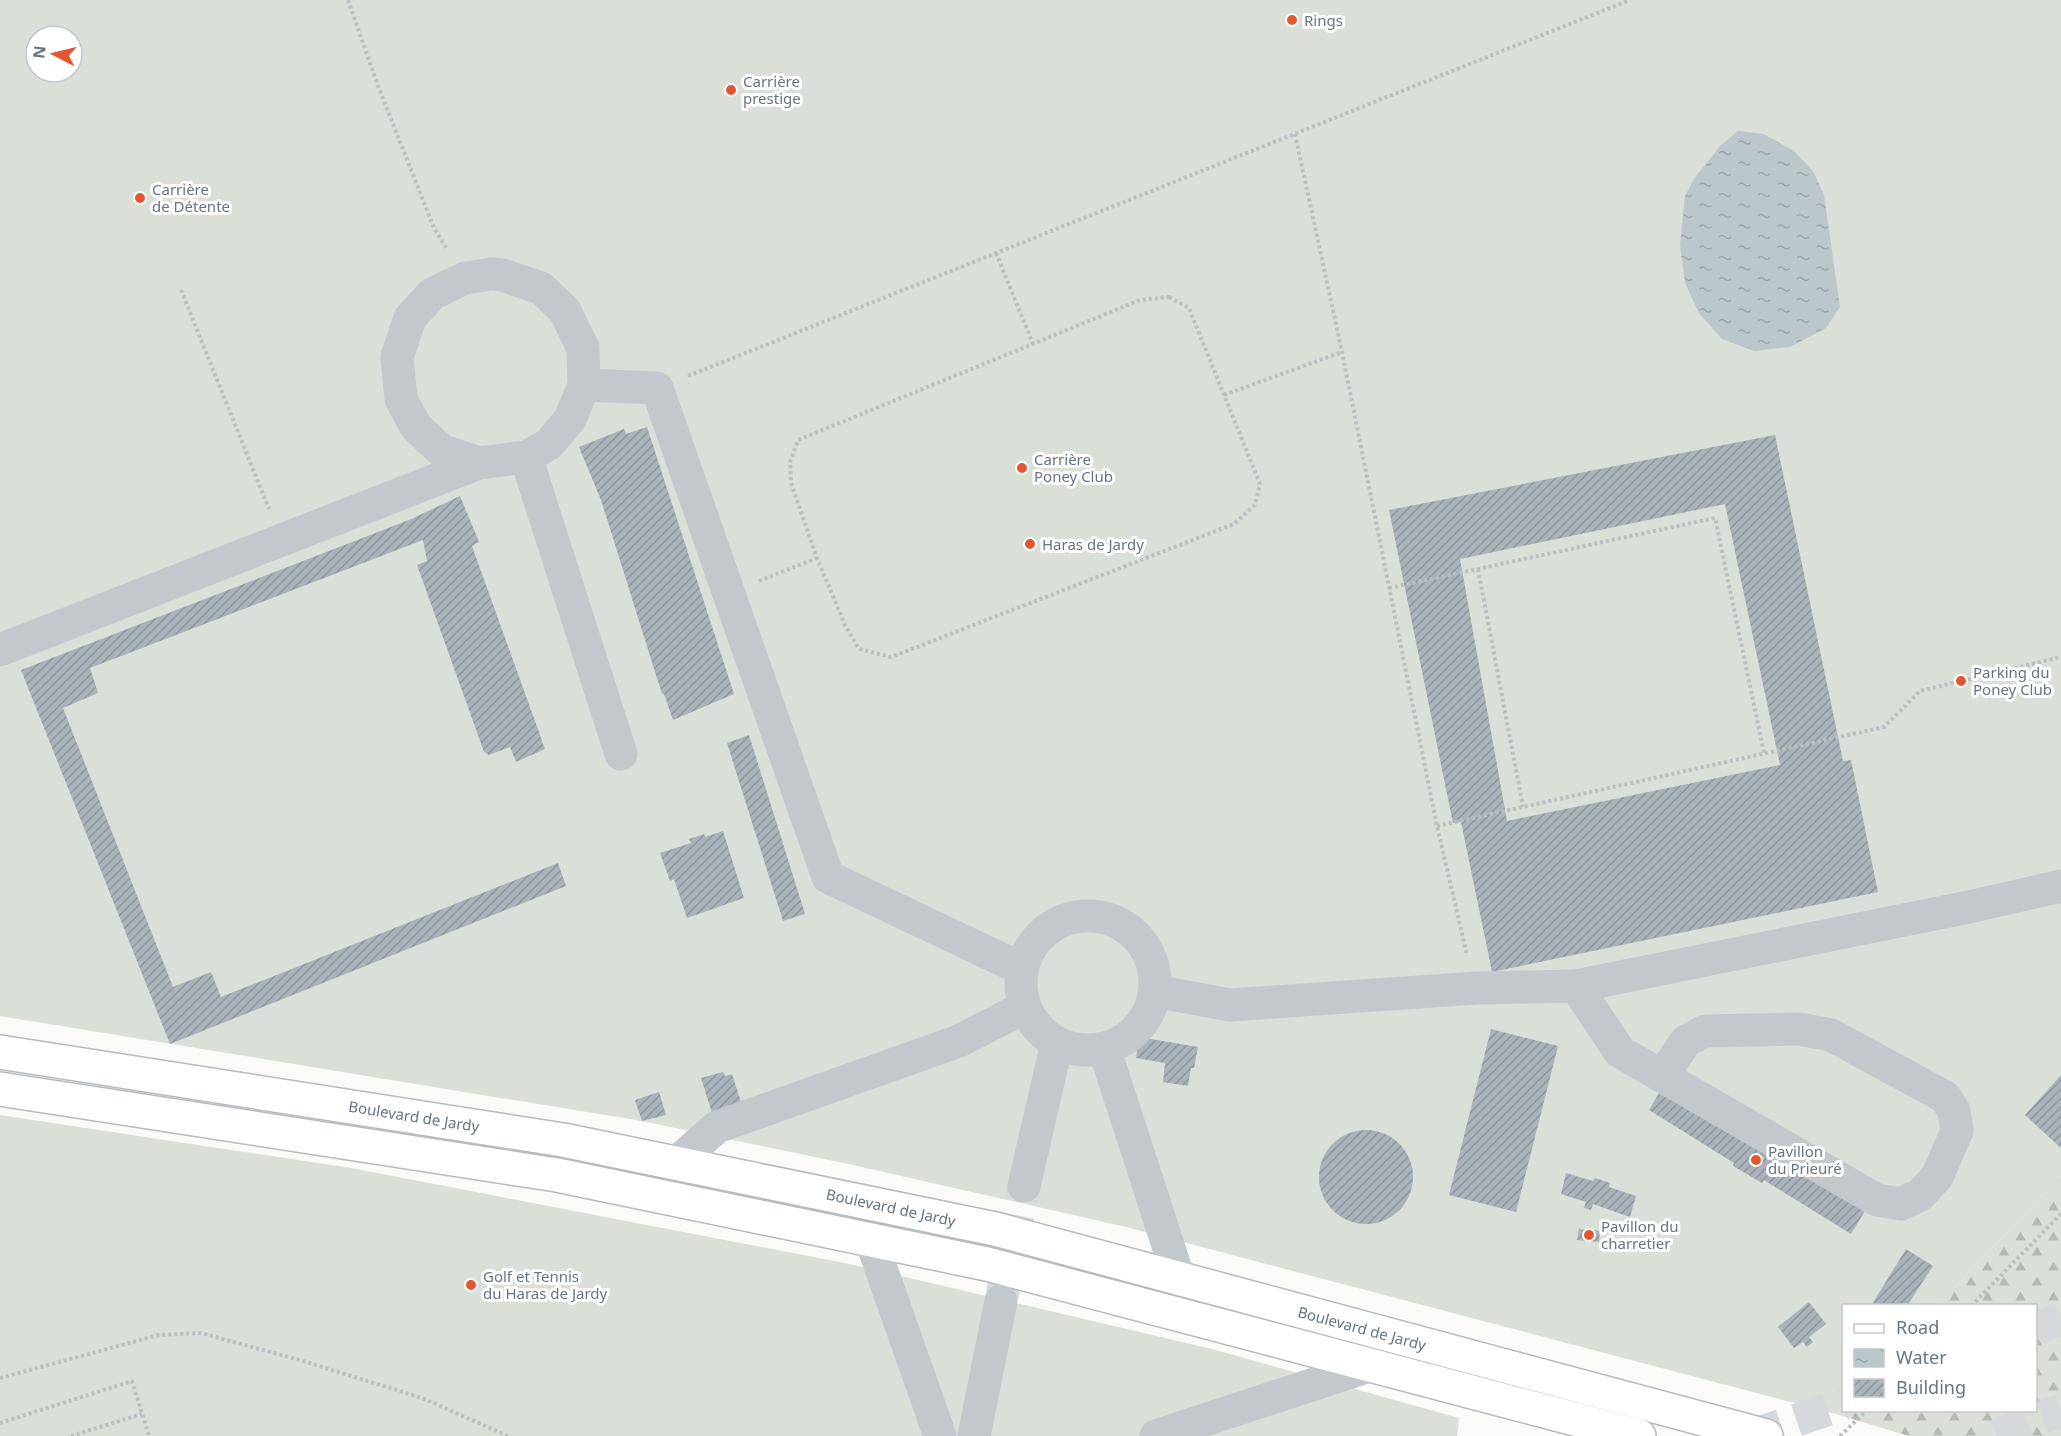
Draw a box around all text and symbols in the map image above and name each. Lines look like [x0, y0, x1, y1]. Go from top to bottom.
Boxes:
place label: Rings [1304, 10, 1343, 30]
marker: Rings [1285, 13, 1299, 27]
north arrow [24, 24, 84, 84]
text: N [27, 44, 51, 60]
place label: Carrière prestige [743, 71, 801, 108]
marker: Carrière prestige [724, 83, 738, 97]
place label: Carrière de Détente [152, 179, 230, 216]
marker: Carrière de Détente [133, 191, 147, 205]
place label: Carrière Poney Club [1034, 449, 1113, 486]
marker: Carrière Poney Club [1015, 461, 1029, 475]
place label: Haras de Jardy [1042, 534, 1144, 554]
marker: Haras de Jardy [1023, 537, 1037, 551]
place label: Parking du Poney Club [1973, 662, 2052, 699]
marker: Parking du Poney Club [1954, 674, 1968, 688]
street label: Boulevard de Jardy [347, 1096, 481, 1136]
place label: Pavillon du Prieuré [1768, 1141, 1842, 1178]
marker: Pavillon du Prieuré [1749, 1153, 1763, 1167]
street label: Boulevard de Jardy [824, 1183, 958, 1231]
place label: Pavillon du charretier [1601, 1216, 1678, 1253]
marker: Pavillon du charretier [1582, 1228, 1596, 1242]
place label: Golf et Tennis du Haras de Jardy [483, 1266, 608, 1303]
marker: Golf et Tennis du Haras de Jardy [464, 1278, 478, 1292]
street label: Boulevard de Jardy [1296, 1301, 1429, 1355]
legend [1842, 1304, 2037, 1412]
text: Road [1896, 1315, 1939, 1339]
text: Water [1896, 1345, 1947, 1369]
text: Building [1896, 1375, 1966, 1399]

